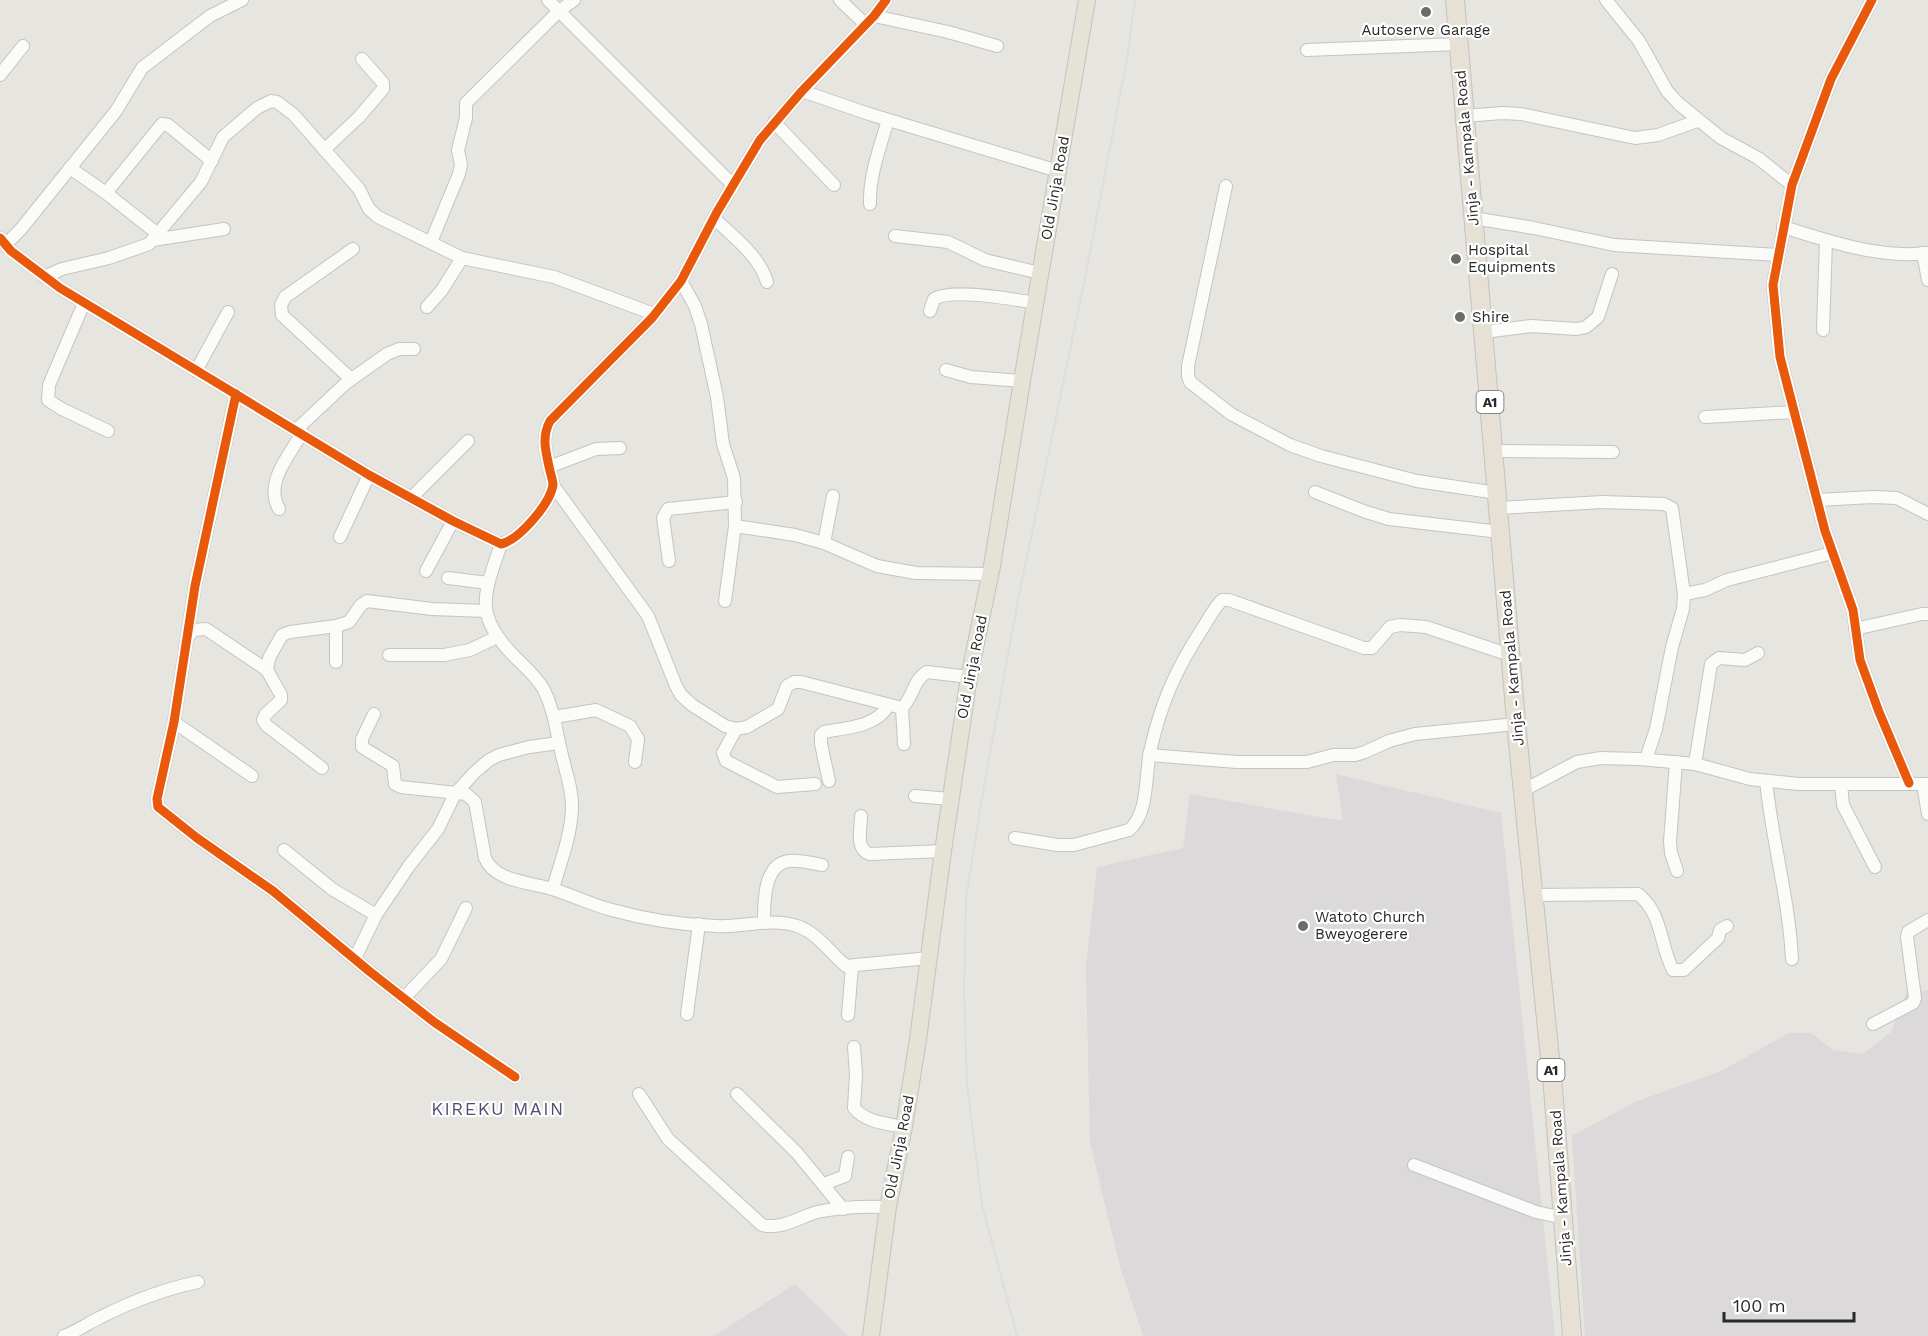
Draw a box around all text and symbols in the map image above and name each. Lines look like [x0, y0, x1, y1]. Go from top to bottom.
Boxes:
marker: Autoserve Garage [1419, 5, 1433, 19]
place label: Autoserve Garage [1362, 21, 1490, 39]
street label: Jinja - Kampala Road [1451, 69, 1483, 227]
street label: Old Jinja Road [1037, 134, 1073, 242]
place label: Hospital Equipments [1468, 241, 1556, 276]
marker: Hospital Equipments [1449, 252, 1463, 266]
place label: Shire [1472, 308, 1509, 326]
marker: Shire [1453, 310, 1467, 324]
road number: A1 [1476, 391, 1504, 413]
street label: Jinja - Kampala Road [1496, 589, 1528, 747]
street label: Old Jinja Road [953, 613, 991, 721]
place label: Watoto Church Bweyogerere [1315, 908, 1425, 943]
marker: Watoto Church Bweyogerere [1296, 919, 1310, 933]
road number: A1 [1538, 1059, 1564, 1081]
street label: Old Jinja Road [880, 1093, 918, 1201]
district label: KIREKU MAIN [431, 1098, 565, 1119]
street label: Jinja - Kampala Road [1547, 1109, 1575, 1267]
scale bar [1724, 1285, 1854, 1323]
text: 100 m [1733, 1295, 1786, 1316]

